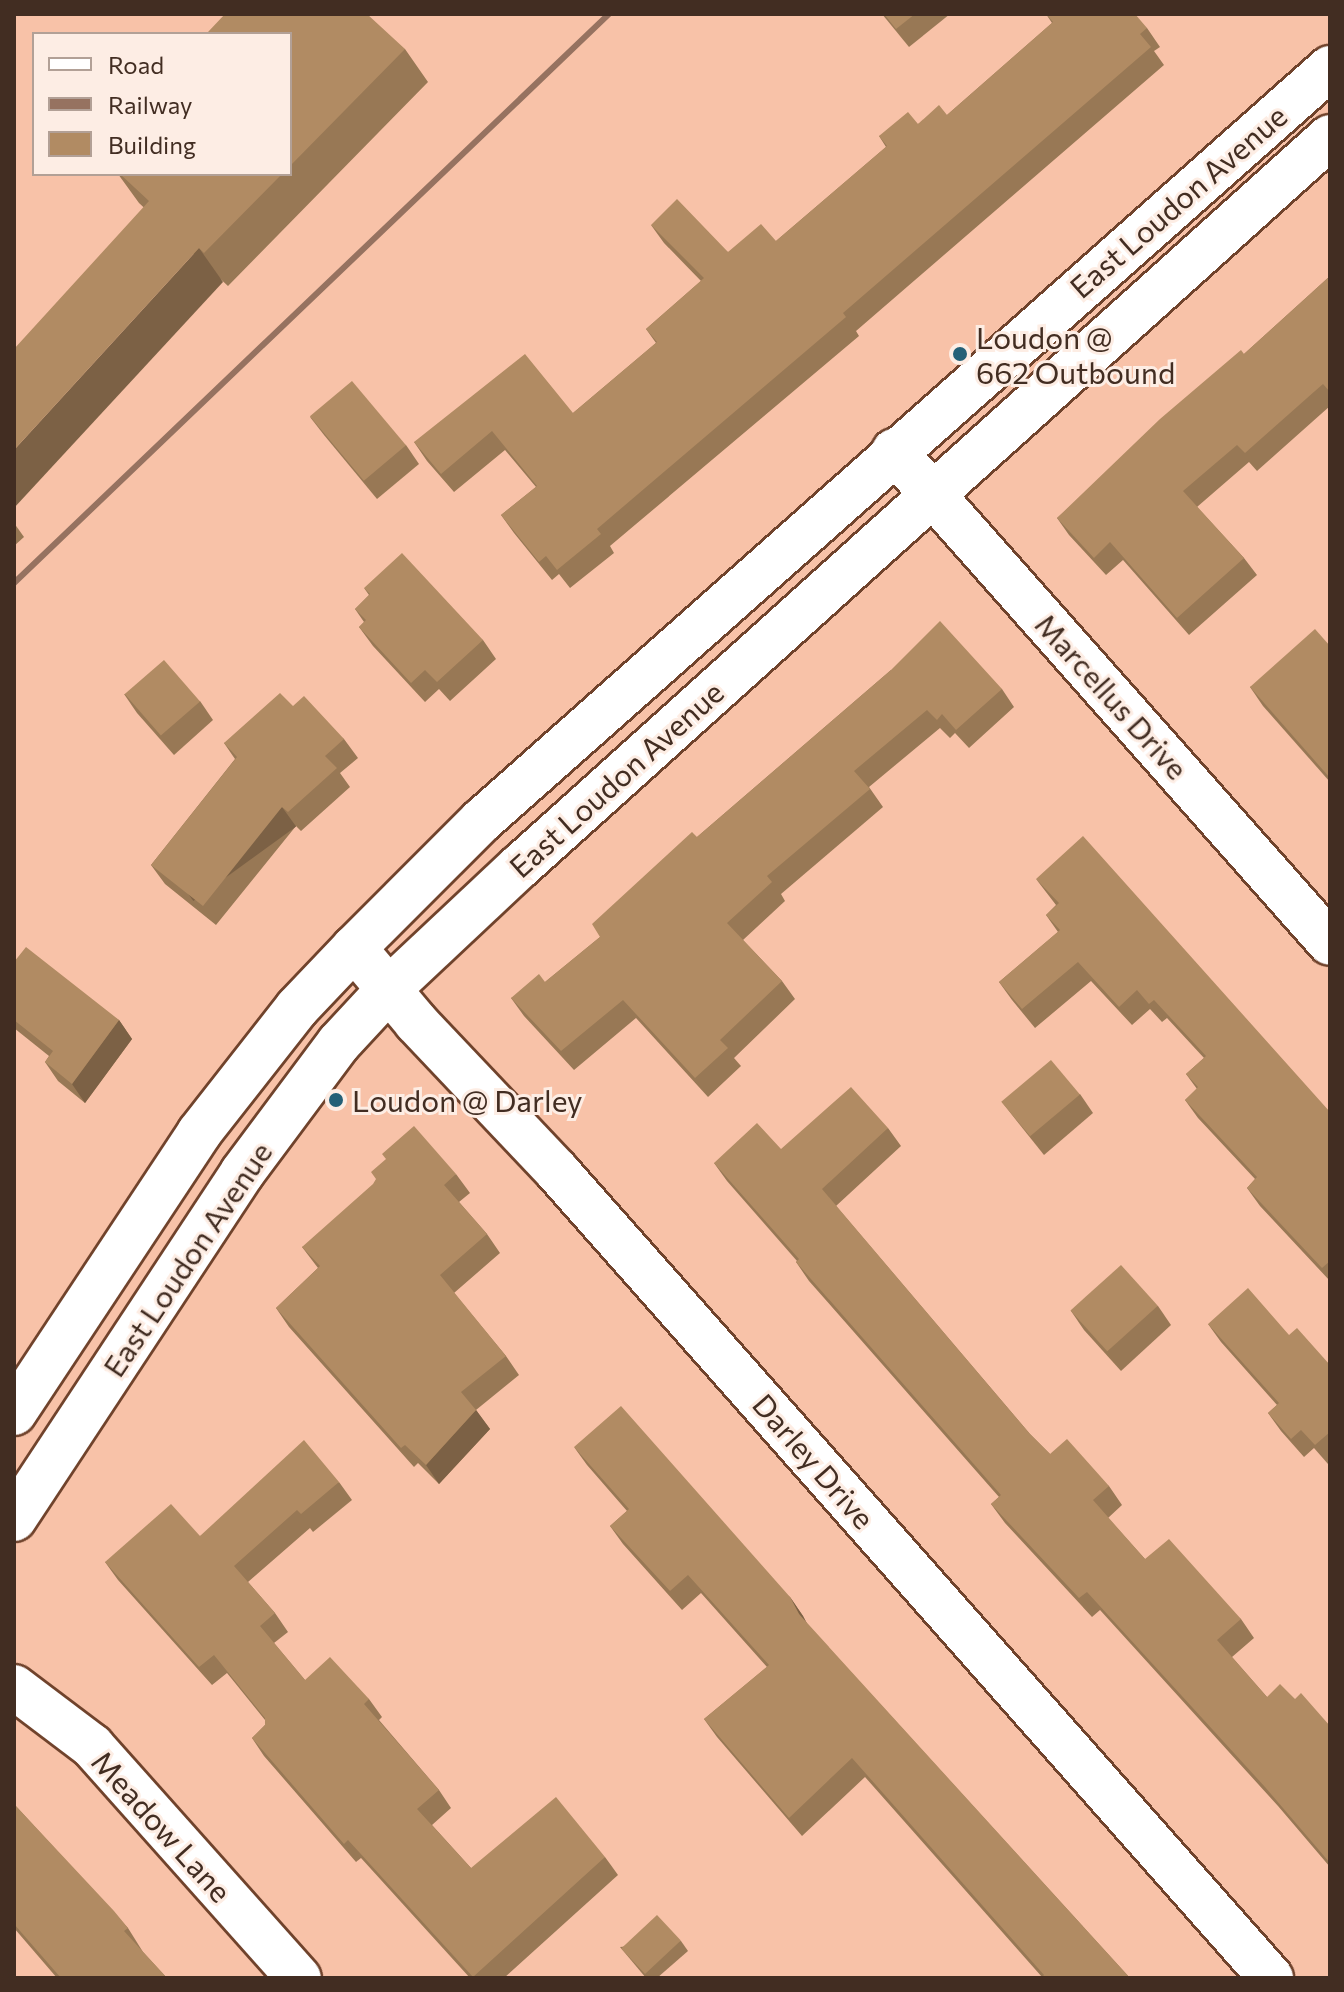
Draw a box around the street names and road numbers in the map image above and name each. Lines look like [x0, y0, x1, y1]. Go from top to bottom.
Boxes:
street label: East Loudon Avenue [1062, 97, 1294, 305]
street label: Marcellus Drive [1028, 606, 1196, 786]
street label: East Loudon Avenue [502, 674, 730, 884]
street label: East Loudon Avenue [95, 1135, 279, 1383]
street label: Darley Drive [746, 1386, 882, 1536]
street label: Meadow Lane [85, 1743, 239, 1909]

